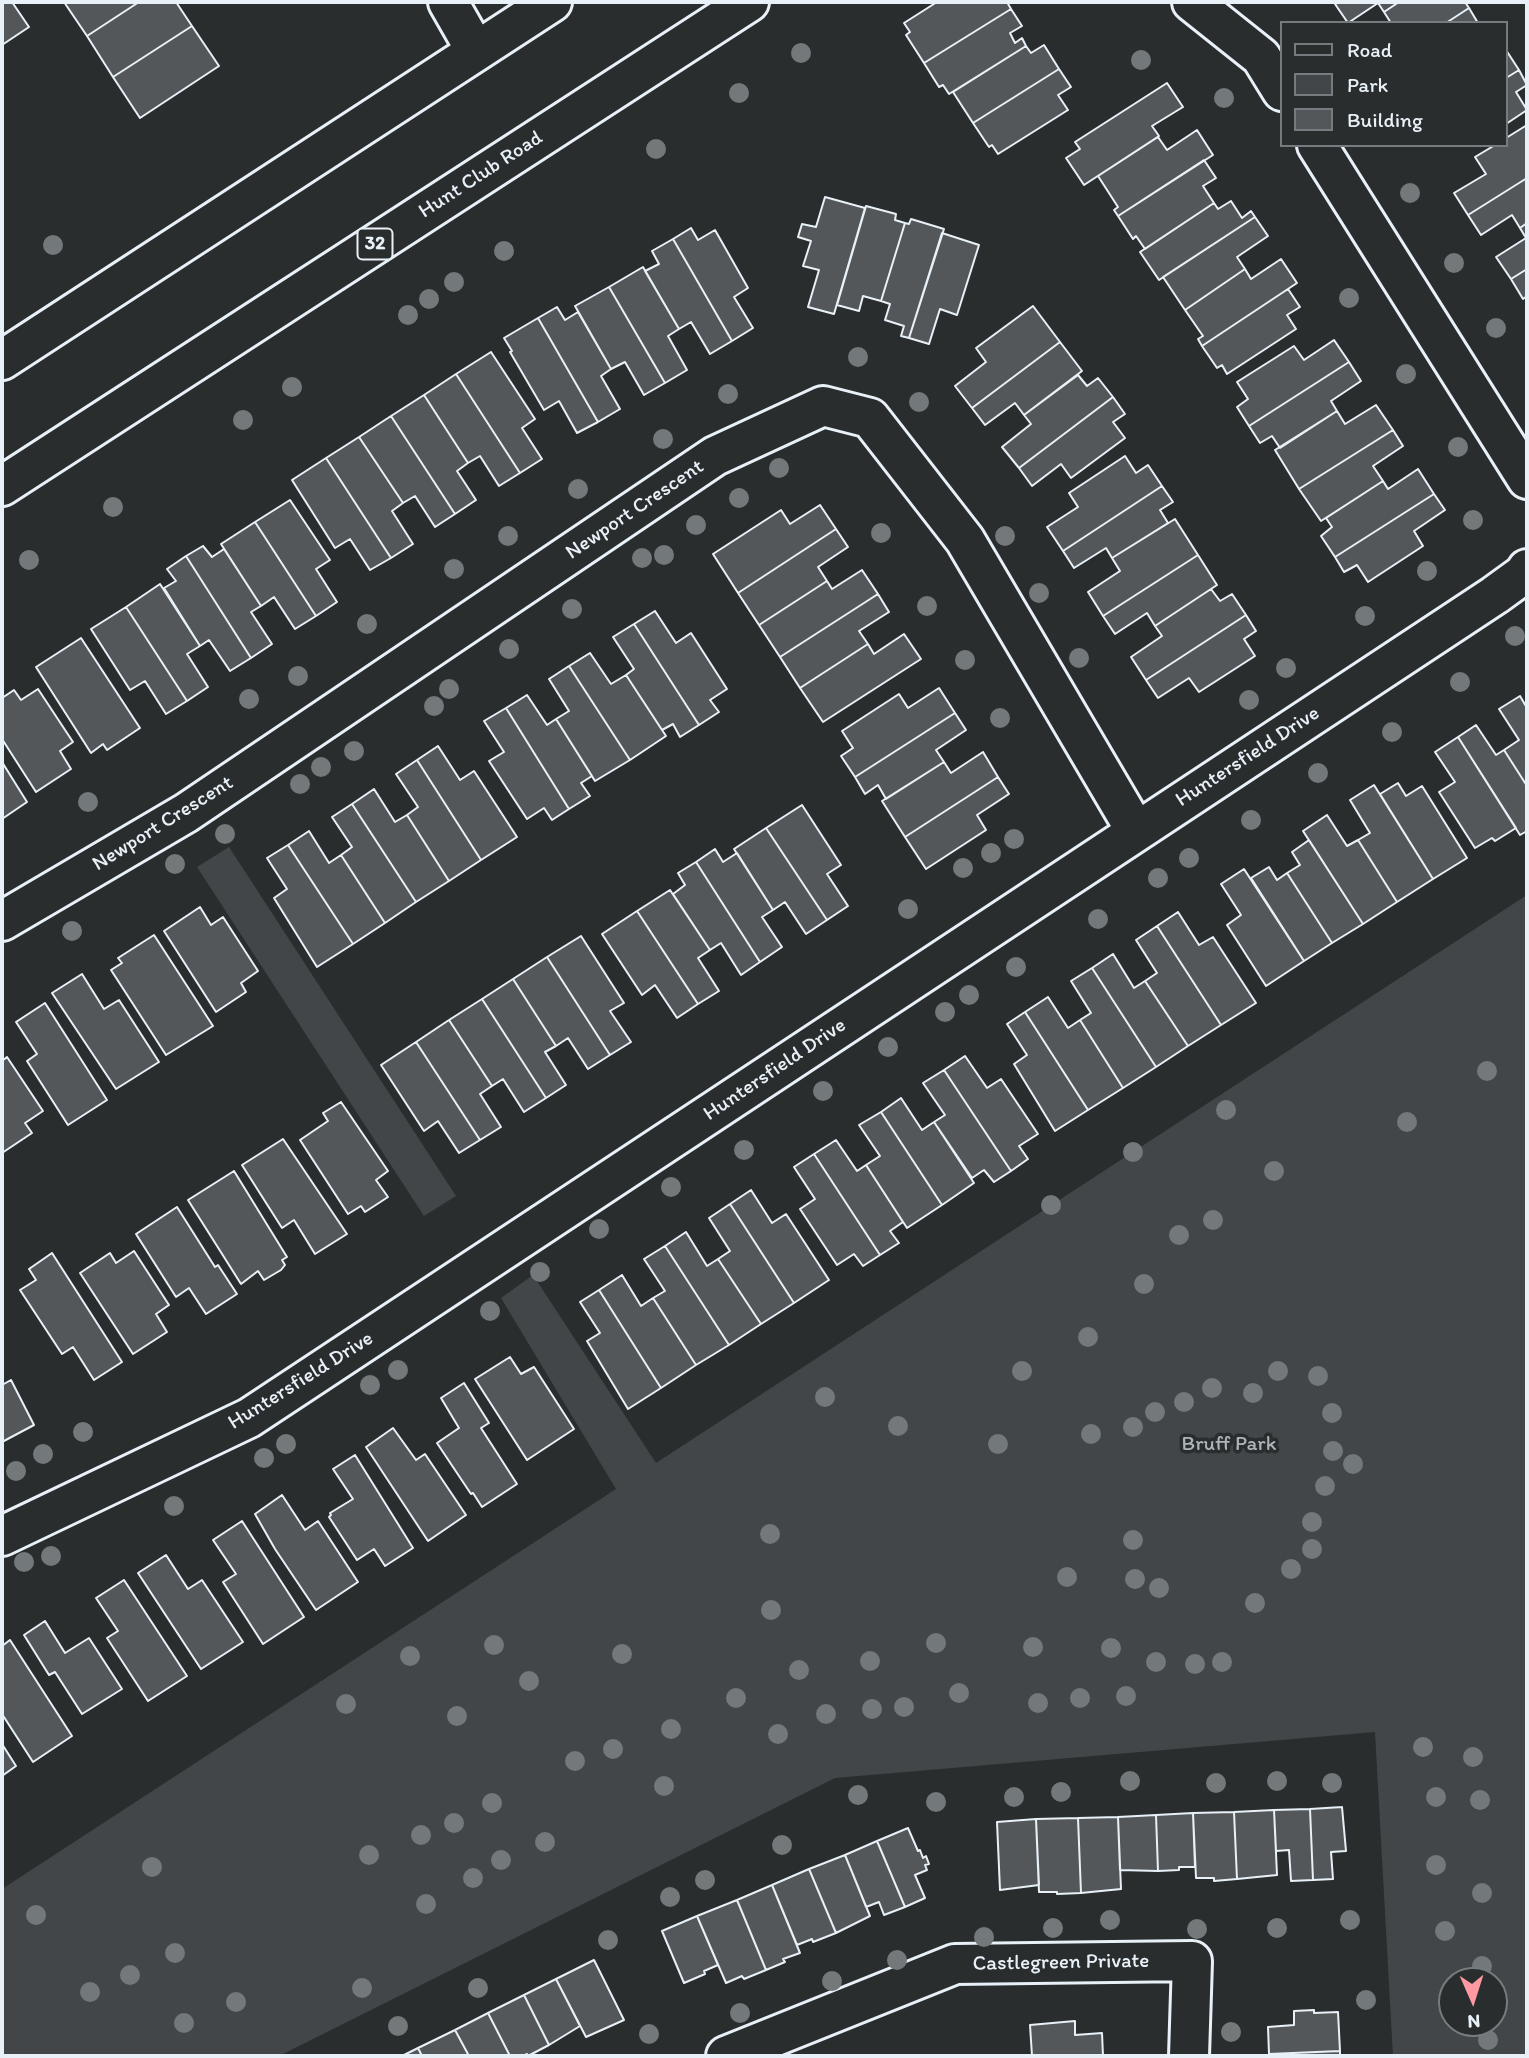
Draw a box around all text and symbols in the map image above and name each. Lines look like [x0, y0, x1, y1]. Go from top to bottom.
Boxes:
legend [1280, 21, 1508, 147]
text: Road [1347, 37, 1392, 62]
text: Park [1347, 72, 1388, 97]
text: Building [1347, 107, 1423, 132]
street label: Hunt Club Road [414, 126, 548, 224]
road number: 32 [358, 228, 392, 260]
street label: Newport Crescent [561, 455, 709, 565]
street label: Huntersfield Drive [1171, 701, 1325, 813]
street label: Newport Crescent [88, 771, 238, 877]
street label: Huntersfield Drive [699, 1013, 851, 1127]
street label: Huntersfield Drive [224, 1326, 378, 1436]
park label: Bruff Park [1182, 1432, 1276, 1458]
street label: Castlegreen Private [972, 1949, 1150, 1977]
north arrow [1438, 1967, 1508, 2037]
text: N [1467, 2010, 1481, 2033]

